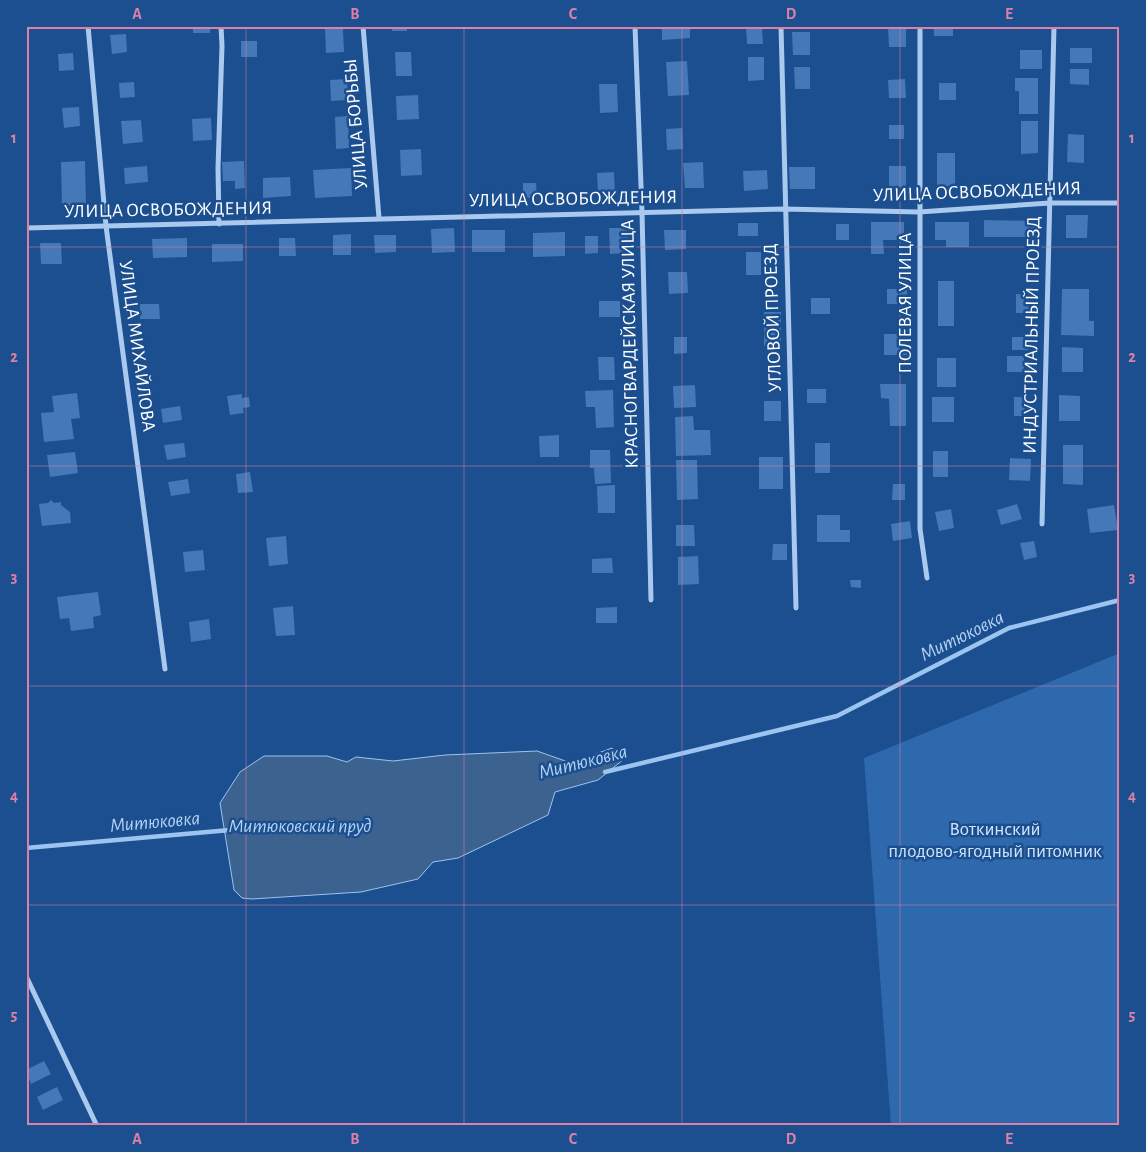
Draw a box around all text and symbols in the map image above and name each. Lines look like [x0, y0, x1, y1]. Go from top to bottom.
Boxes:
text: A [132, 6, 142, 22]
text: B [350, 6, 360, 22]
text: C [569, 6, 578, 22]
text: D [786, 6, 797, 22]
text: E [1005, 6, 1013, 22]
street label: УЛИЦА БОРЬБЫ [341, 58, 371, 190]
text: 1 [11, 130, 17, 146]
text: 1 [1129, 130, 1135, 146]
street label: УЛИЦА ОСВОБОЖДЕНИЯ [873, 179, 1081, 205]
street label: УЛИЦА ОСВОБОЖДЕНИЯ [469, 188, 677, 210]
street label: УЛИЦА ОСВОБОЖДЕНИЯ [64, 199, 272, 221]
street label: ИНДУСТРИАЛЬНЫЙ ПРОЕЗД [1019, 216, 1044, 454]
street label: КРАСНОГВАРДЕЙСКАЯ УЛИЦА [617, 219, 642, 469]
street label: ПОЛЕВАЯ УЛИЦА [896, 233, 915, 373]
street label: УГЛОВОЙ ПРОЕЗД [760, 243, 785, 393]
street label: УЛИЦА МИХАЙЛОВА [116, 259, 159, 433]
text: 2 [10, 349, 18, 365]
text: 2 [1128, 349, 1136, 365]
text: 3 [11, 569, 18, 585]
text: 3 [1129, 569, 1136, 585]
water label: Митюковка [917, 607, 1007, 665]
water label: Митюковка [537, 741, 629, 783]
text: 4 [10, 788, 18, 804]
text: 4 [1128, 788, 1136, 804]
water label: Митюковка [109, 808, 201, 836]
water label: Митюковский пруд [228, 816, 372, 836]
park label: Воткинский плодово-ягодный питомник [888, 820, 1102, 861]
text: 5 [11, 1007, 18, 1023]
text: 5 [1129, 1007, 1136, 1023]
text: A [132, 1131, 142, 1147]
text: B [350, 1131, 360, 1147]
text: C [569, 1131, 578, 1147]
text: D [786, 1131, 797, 1147]
text: E [1005, 1131, 1013, 1147]

